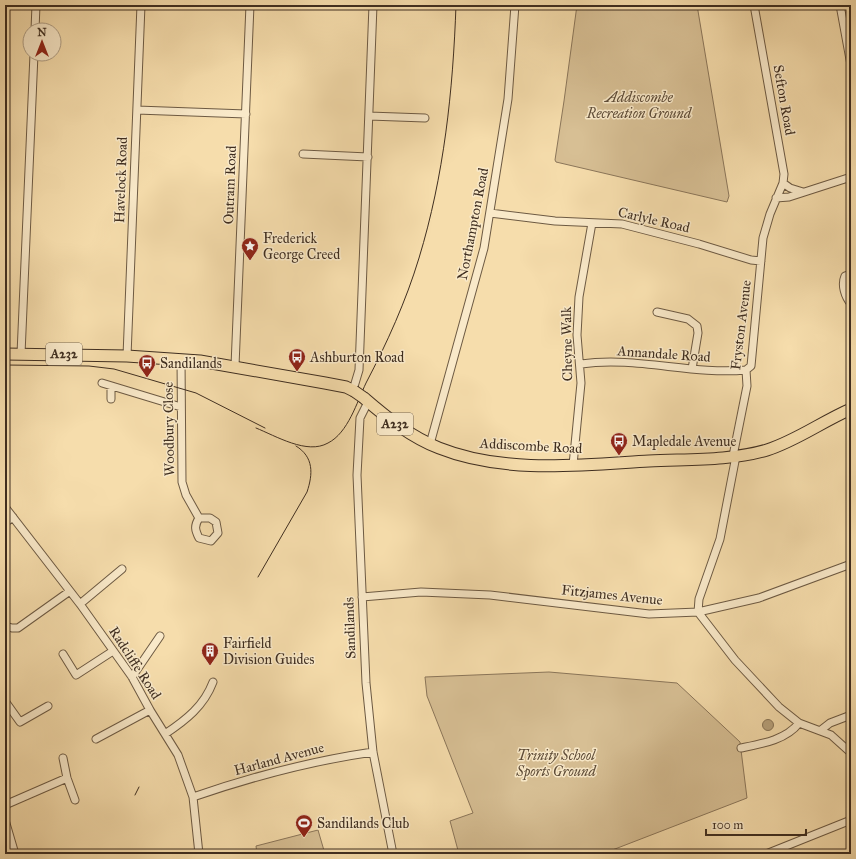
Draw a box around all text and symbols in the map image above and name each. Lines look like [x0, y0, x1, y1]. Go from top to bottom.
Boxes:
north arrow [22, 22, 62, 62]
text: N [37, 26, 47, 39]
street label: Sefton Road [769, 63, 799, 137]
park label: Addiscombe Recreation Ground [586, 89, 693, 122]
street label: Havelock Road [111, 137, 131, 223]
street label: Outram Road [220, 145, 240, 225]
street label: Northampton Road [454, 166, 492, 282]
street label: Carlyle Road [616, 203, 692, 237]
place label: Frederick George Creed [263, 230, 340, 263]
place icon: Frederick George Creed [240, 236, 260, 261]
street label: Fryston Avenue [727, 279, 755, 371]
street label: Cheyne Walk [558, 306, 576, 382]
street label: Annandale Road [616, 342, 711, 366]
road number: A232 [46, 343, 82, 365]
bus stop icon: Ashburton Road [287, 347, 307, 372]
place label: Ashburton Road [309, 349, 404, 366]
bus stop icon: Sandilands [137, 353, 157, 378]
place label: Sandilands [160, 355, 222, 372]
street label: Woodbury Close [160, 381, 178, 476]
road number: A232 [377, 413, 413, 435]
bus stop icon: Mapledale Avenue [609, 431, 629, 456]
place label: Mapledale Avenue [632, 433, 737, 450]
street label: Addiscombe Road [478, 435, 583, 457]
street label: Fitzjames Avenue [561, 581, 663, 609]
street label: Sandilands [340, 597, 360, 659]
street label: Radcliffe Road [105, 623, 165, 703]
place label: Fairfield Division Guides [223, 635, 314, 668]
building icon: Fairfield Division Guides [200, 641, 220, 666]
street label: Harland Avenue [232, 739, 326, 779]
park label: Trinity School Sports Ground [515, 747, 597, 781]
scale bar [706, 811, 806, 837]
sports icon: Sandilands Club [294, 813, 314, 838]
place label: Sandilands Club [317, 815, 410, 832]
text: 100 m [712, 818, 743, 832]

